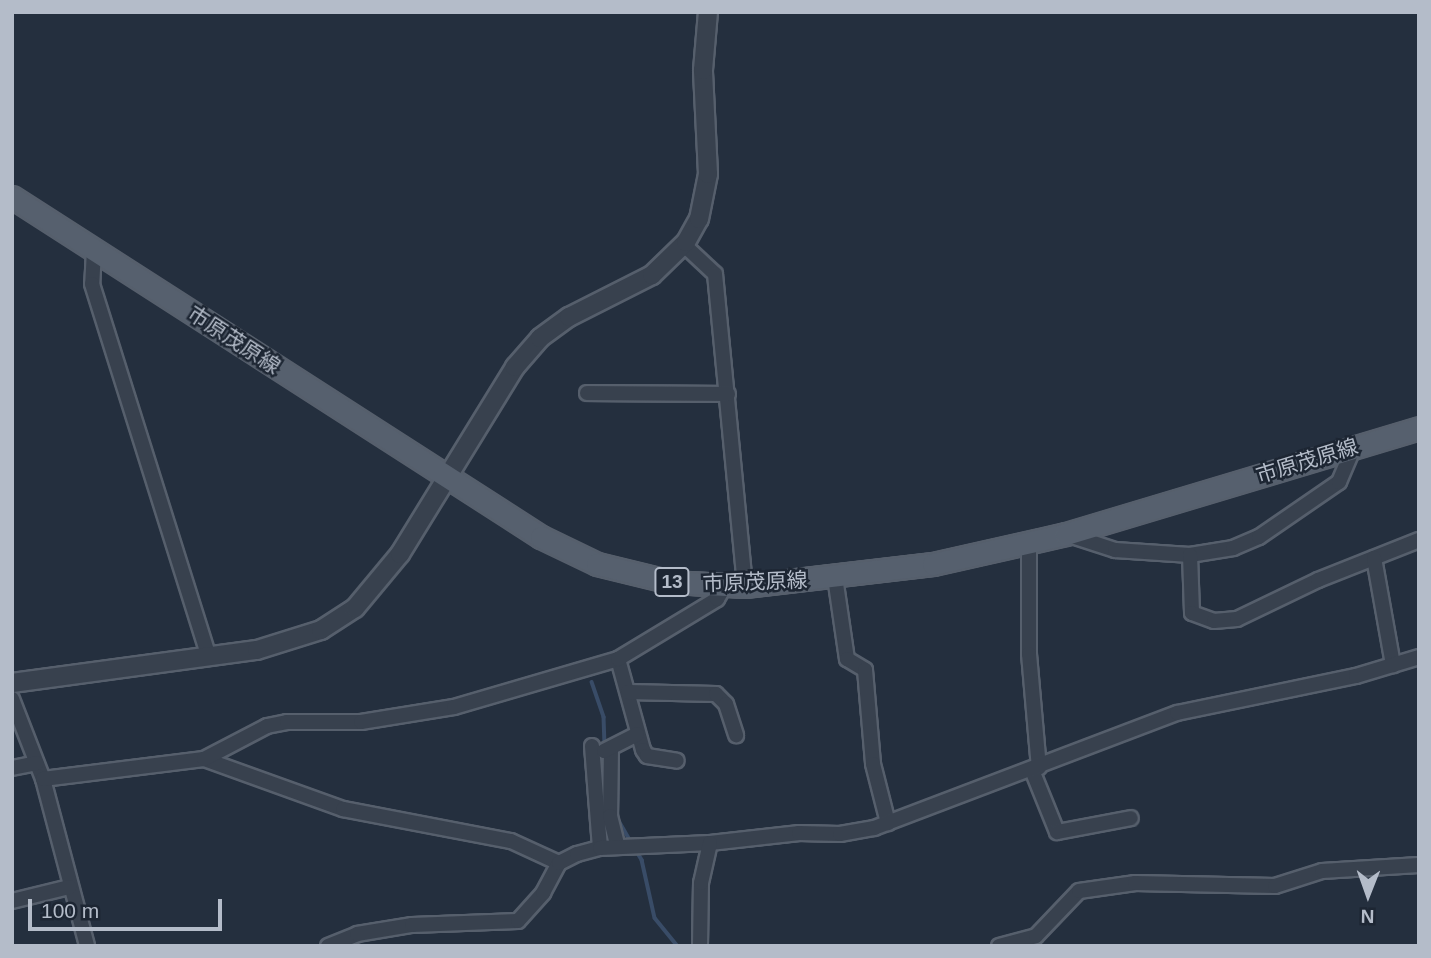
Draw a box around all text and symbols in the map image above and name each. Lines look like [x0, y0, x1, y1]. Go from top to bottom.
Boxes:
street label: 市原茂原線 [183, 301, 285, 379]
street label: 市原茂原線 [1253, 434, 1361, 488]
road number: 13 [653, 566, 691, 597]
street label: 市原茂原線 [702, 568, 808, 596]
north arrow [1333, 860, 1403, 930]
scale bar [32, 884, 226, 928]
text: 100 m [41, 899, 99, 922]
text: N [1361, 906, 1375, 927]

